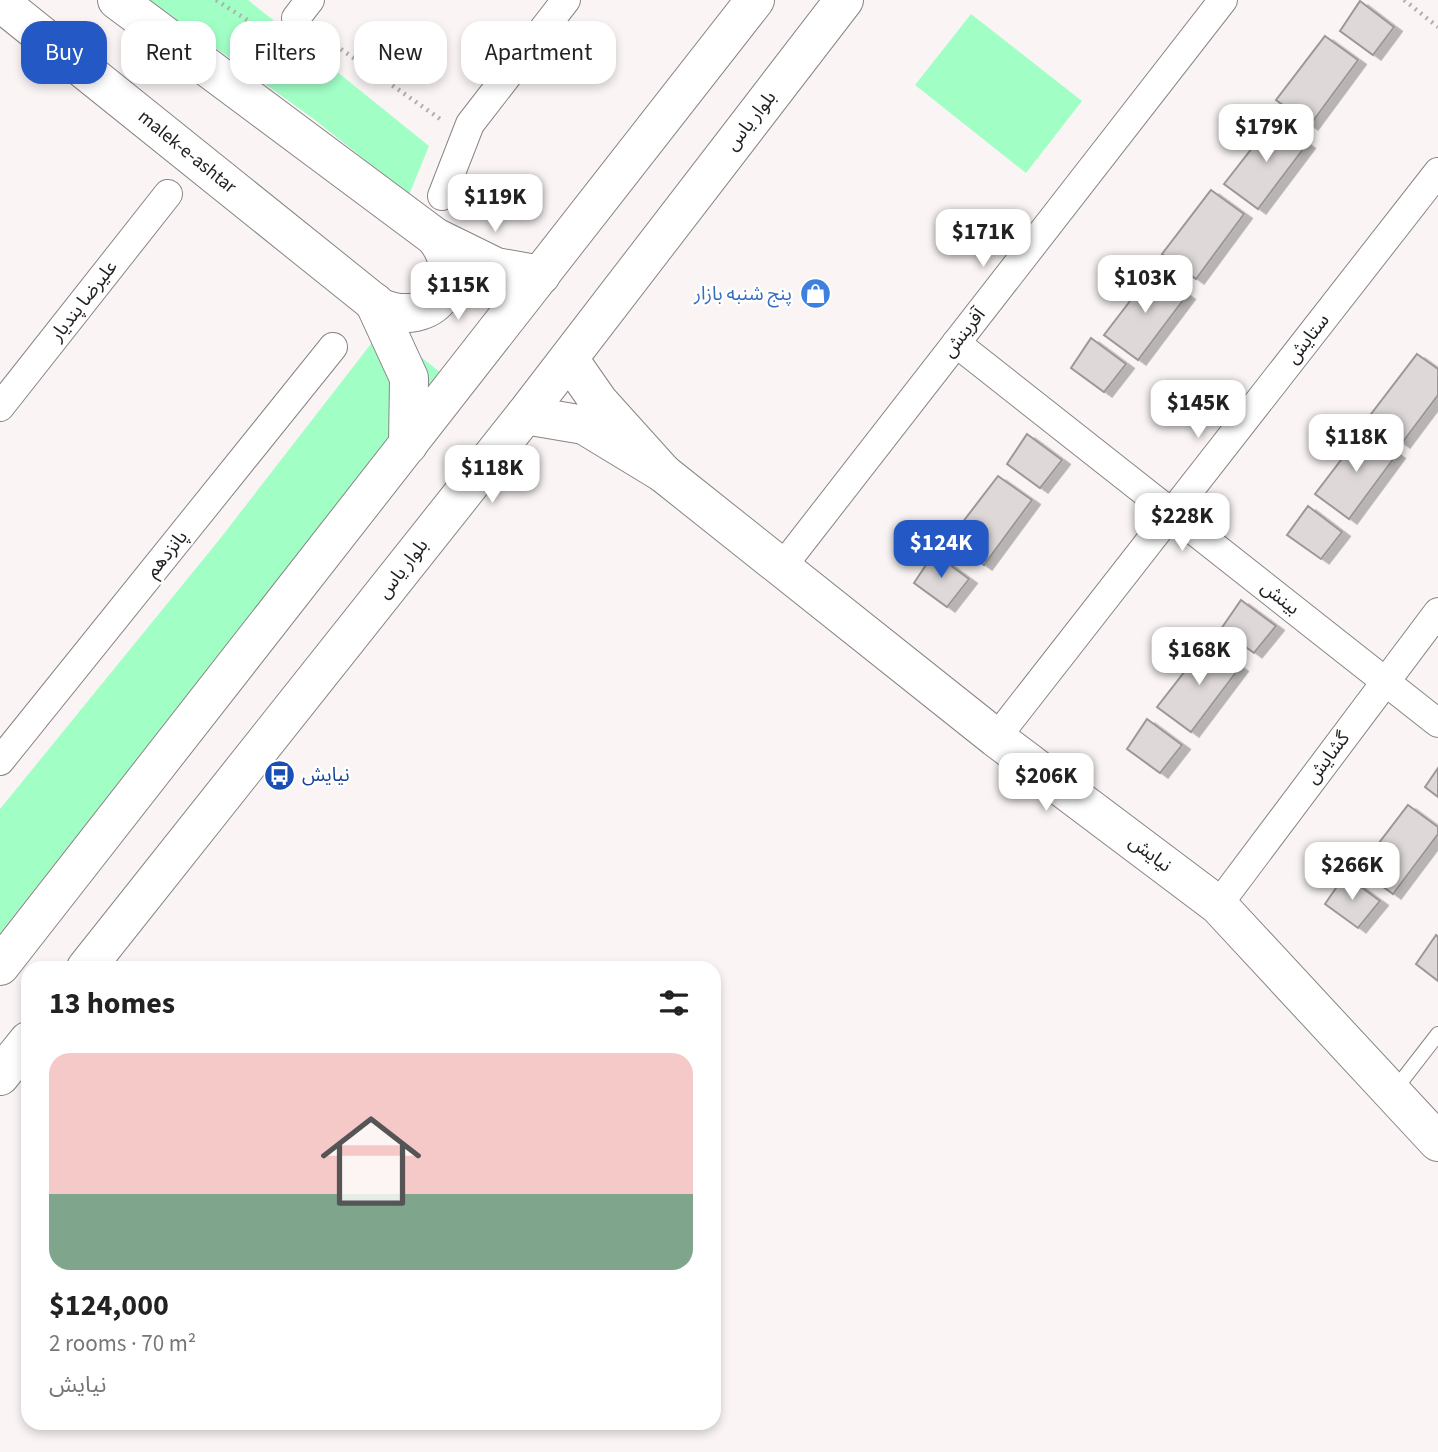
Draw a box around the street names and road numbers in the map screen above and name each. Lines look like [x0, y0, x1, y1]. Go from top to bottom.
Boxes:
street label: بلوار یاس [719, 85, 783, 157]
street label: malek-e-ashtar [132, 104, 242, 200]
street label: علیرضا پندیار [43, 255, 124, 348]
street label: آفرینش [936, 301, 993, 363]
street label: ستایش [1280, 308, 1336, 370]
street label: پانزدهم [140, 525, 194, 583]
street label: بلوار یاس [371, 533, 435, 605]
street label: بینش [1255, 574, 1305, 622]
street label: گشایش [1299, 725, 1357, 790]
street label: نیایش [1123, 829, 1177, 879]

